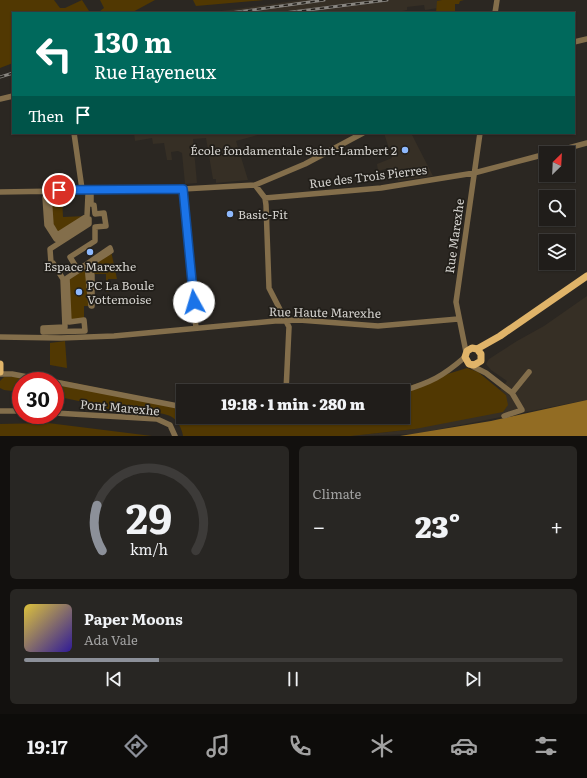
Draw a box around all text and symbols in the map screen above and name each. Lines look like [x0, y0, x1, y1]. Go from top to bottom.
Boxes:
text: 130 m [94, 20, 172, 62]
icon: left [28, 28, 80, 80]
text: Rue Hayeneux [94, 58, 216, 85]
text: Then [28, 104, 64, 127]
icon: arrive [72, 104, 94, 126]
place label: École fondamentale Saint-Lambert 2 [190, 141, 397, 159]
marker: École fondamentale Saint-Lambert 2 [400, 145, 410, 155]
north arrow [539, 146, 575, 182]
map controls [539, 146, 575, 270]
street label: Rue des Trois Pierres [308, 160, 428, 192]
pin [42, 173, 76, 207]
icon: arrive [48, 179, 70, 201]
button: search [539, 190, 575, 226]
street label: Rue Marexhe [440, 198, 468, 274]
place label: Basic-Fit [238, 205, 288, 223]
marker: Basic-Fit [225, 209, 235, 219]
button: layers [539, 234, 575, 270]
marker: Espace Marexhe [85, 247, 95, 257]
place label: Espace Marexhe [44, 257, 136, 275]
place label: PC La Boule Vottemoise [87, 276, 154, 308]
position arrow [173, 281, 215, 323]
marker: PC La Boule Vottemoise [74, 287, 84, 297]
street label: Rue Haute Marexhe [269, 302, 381, 322]
speed limit sign: 30 [12, 372, 64, 424]
text: 19:18 · 1 min · 280 m [221, 392, 365, 415]
street label: Pont Marexhe [79, 395, 161, 419]
text: 29 [126, 484, 172, 546]
text: Climate [313, 484, 361, 503]
text: 23° [415, 503, 461, 547]
text: − [313, 509, 325, 542]
text: + [550, 509, 563, 542]
text: km/h [130, 537, 169, 558]
text: Paper Moons [84, 607, 183, 630]
text: Ada Vale [84, 630, 138, 649]
icon: previous [103, 668, 125, 690]
icon: pause [282, 668, 304, 690]
icon: next [462, 668, 484, 690]
icon: directions [122, 732, 150, 760]
icon: music [204, 732, 232, 760]
icon: phone [286, 732, 314, 760]
icon: climate [368, 732, 396, 760]
icon: car [450, 732, 478, 760]
icon: filters [532, 732, 560, 760]
text: 19:17 [27, 733, 67, 760]

